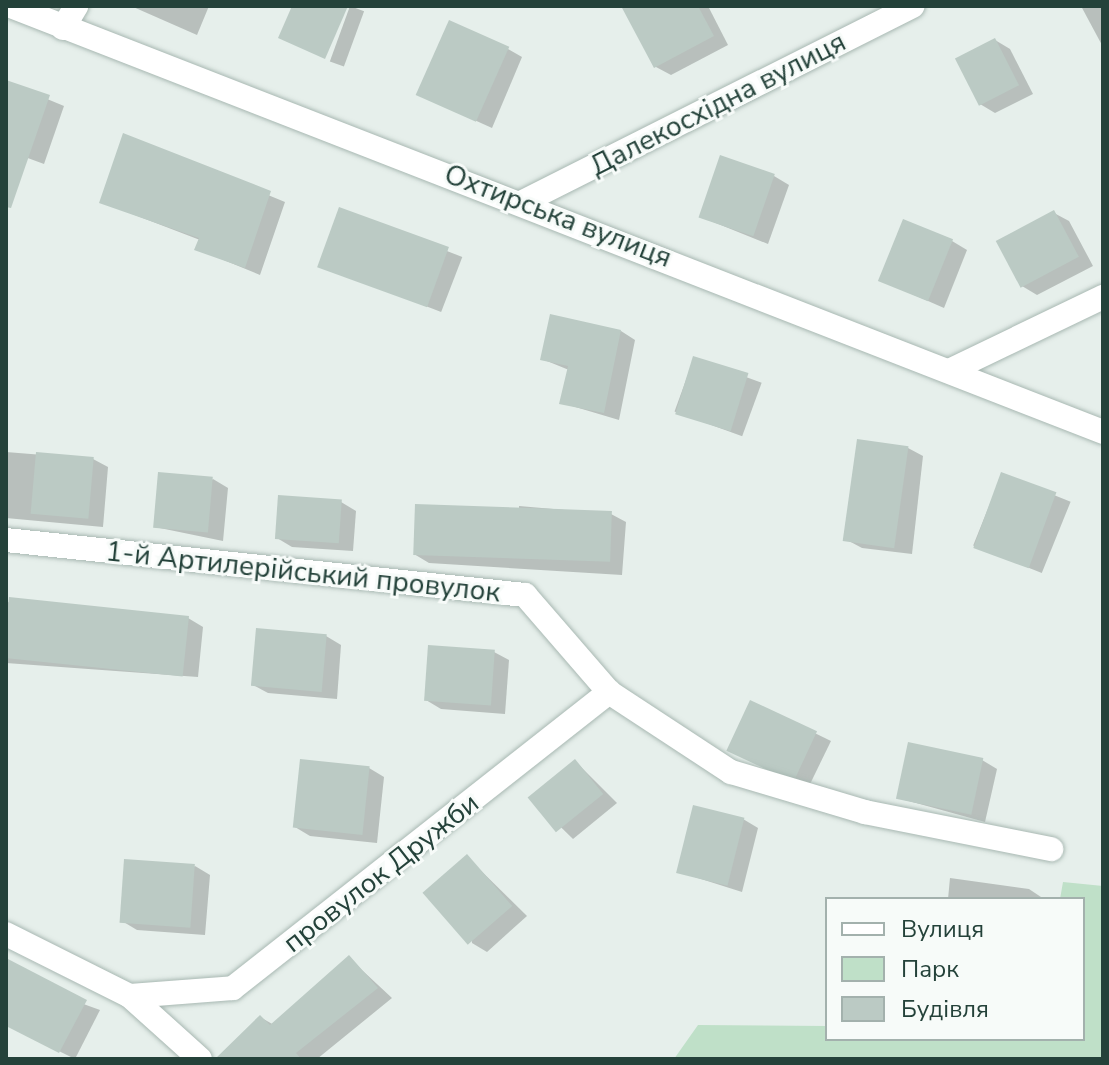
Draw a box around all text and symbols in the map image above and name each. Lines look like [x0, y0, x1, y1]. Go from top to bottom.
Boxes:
street label: Далекосхідна вулиця [585, 25, 851, 183]
street label: Охтирська вулиця [440, 157, 676, 275]
street label: 1-й Артилерійський провулок [104, 535, 502, 609]
street label: провулок Дружби [277, 786, 485, 960]
legend [825, 897, 1085, 1041]
text: Вулиця [901, 913, 984, 945]
text: Парк [901, 953, 959, 985]
text: Будівля [901, 993, 989, 1025]

